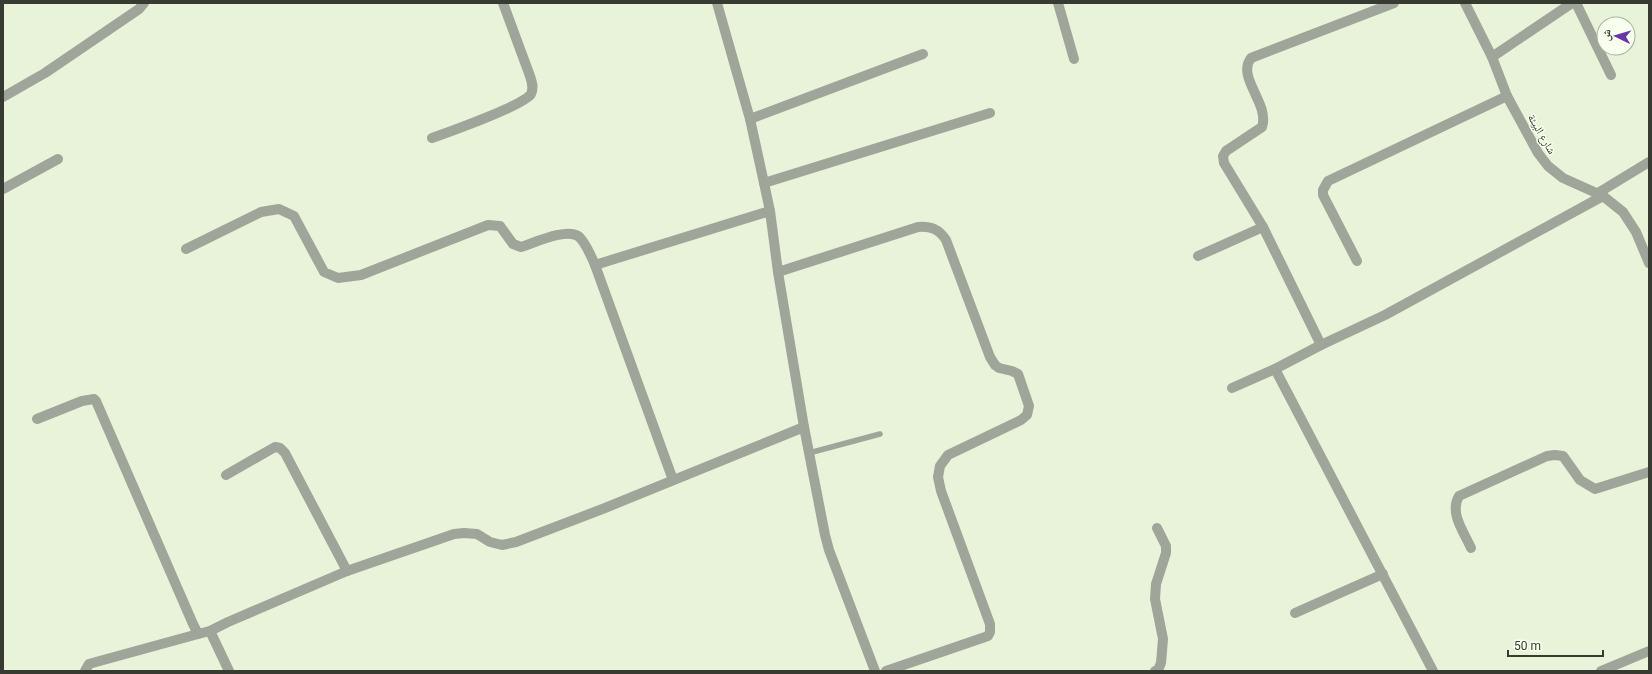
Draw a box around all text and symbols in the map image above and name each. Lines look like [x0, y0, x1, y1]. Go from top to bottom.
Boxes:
north arrow [1596, 16, 1636, 56]
text: ش [1600, 28, 1615, 42]
street label: شارع البيئة [1525, 112, 1558, 157]
scale bar [1508, 632, 1603, 658]
text: 50 m [1514, 639, 1541, 653]

